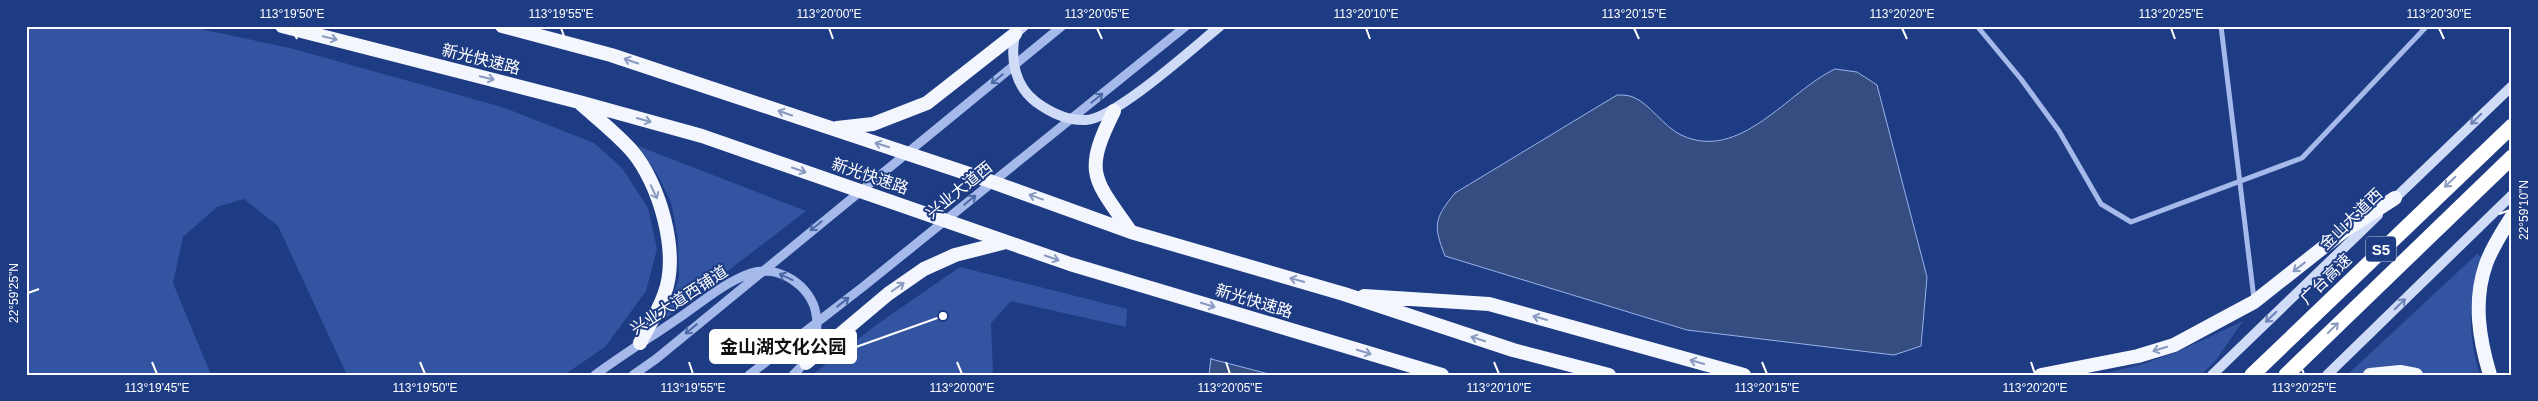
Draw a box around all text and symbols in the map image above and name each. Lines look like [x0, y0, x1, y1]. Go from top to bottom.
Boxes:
text: 113°19'50"E [259, 7, 325, 21]
text: 113°19'55"E [528, 7, 594, 21]
text: 113°20'00"E [796, 7, 862, 21]
text: 113°20'05"E [1064, 7, 1130, 21]
text: 113°20'10"E [1333, 7, 1399, 21]
text: 113°20'15"E [1601, 7, 1667, 21]
text: 113°20'20"E [1869, 7, 1935, 21]
text: 113°20'25"E [2138, 7, 2204, 21]
text: 113°20'30"E [2406, 7, 2472, 21]
one-way arrow [321, 34, 337, 43]
street label: 新光快速路 [440, 41, 522, 77]
one-way arrow [623, 56, 639, 66]
one-way arrow [479, 74, 495, 84]
one-way arrow [990, 74, 1003, 85]
one-way arrow [1090, 93, 1103, 104]
one-way arrow [778, 108, 793, 117]
one-way arrow [2470, 112, 2482, 124]
one-way arrow [636, 116, 652, 125]
one-way arrow [874, 140, 890, 149]
street label: 新光快速路 [829, 155, 911, 197]
street label: 兴业大道西 [923, 158, 995, 222]
one-way arrow [790, 166, 806, 175]
one-way arrow [2445, 176, 2457, 188]
text: 22°59'10"N [2517, 180, 2531, 240]
one-way arrow [650, 184, 660, 199]
street label: 金山大道西 [2316, 185, 2386, 253]
one-way arrow [1028, 192, 1044, 201]
one-way arrow [963, 195, 976, 206]
one-way arrow [810, 220, 823, 231]
road number: S5 [2366, 236, 2396, 262]
street label: 广台高速 [2297, 251, 2355, 307]
one-way arrow [1044, 254, 1060, 263]
one-way arrow [2293, 261, 2306, 272]
street label: 兴业大道西铺道 [627, 262, 731, 338]
text: 22°59'25"N [7, 263, 21, 323]
one-way arrow [779, 272, 794, 282]
one-way arrow [1289, 275, 1305, 285]
street label: 新光快速路 [1213, 281, 1295, 321]
one-way arrow [891, 282, 905, 292]
one-way arrow [836, 297, 849, 308]
one-way arrow [2394, 298, 2406, 311]
one-way arrow [1200, 301, 1216, 311]
one-way arrow [2265, 311, 2278, 323]
one-way arrow [1533, 313, 1549, 323]
one-way arrow [2327, 322, 2339, 334]
one-way arrow [685, 324, 698, 335]
callout: 金山湖文化公园 [710, 330, 856, 363]
one-way arrow [1471, 334, 1486, 343]
text: 金山湖文化公园 [720, 337, 846, 357]
one-way arrow [2152, 344, 2168, 354]
one-way arrow [1355, 347, 1371, 357]
one-way arrow [1689, 356, 1705, 366]
text: 113°19'45"E [124, 381, 190, 395]
text: 113°19'50"E [392, 381, 458, 395]
text: 113°19'55"E [660, 381, 726, 395]
text: 113°20'00"E [929, 381, 995, 395]
text: 113°20'05"E [1197, 381, 1263, 395]
text: 113°20'10"E [1466, 381, 1532, 395]
text: 113°20'15"E [1734, 381, 1800, 395]
text: 113°20'20"E [2002, 381, 2068, 395]
text: 113°20'25"E [2271, 381, 2337, 395]

